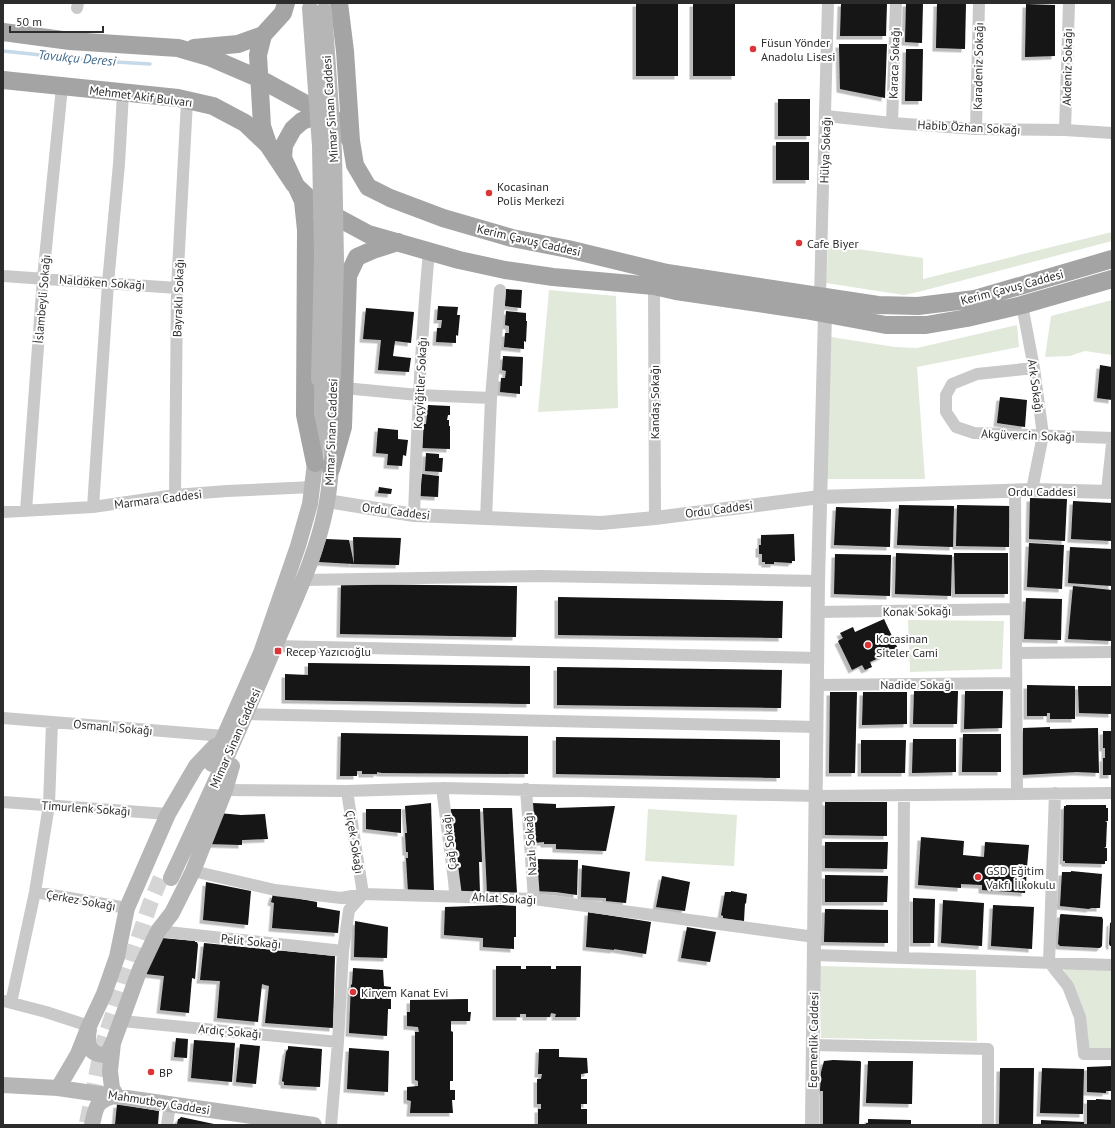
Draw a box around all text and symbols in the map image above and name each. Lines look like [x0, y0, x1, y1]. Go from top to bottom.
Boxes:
scale bar [10, 8, 103, 34]
text: 50 m [16, 14, 42, 29]
street label: Karadeniz Sokağı [970, 22, 986, 110]
street label: Karaca Sokağı [885, 27, 903, 99]
street label: Akdeniz Sokağı [1059, 28, 1075, 106]
place label: Füsun Yönder Anadolu Lisesi [761, 35, 835, 64]
marker: Füsun Yönder Anadolu Lisesi [748, 44, 758, 54]
water label: Tavukçu Deresi [37, 46, 117, 70]
street label: Mimar Sinan Caddesi [319, 55, 341, 163]
street label: Mehmet Akif Bulvarı [89, 82, 193, 110]
street label: Hülya Sokağı [816, 116, 834, 184]
street label: Habib Özhan Sokağı [917, 117, 1021, 137]
place label: Kocasinan Polis Merkezi [497, 179, 565, 208]
marker: Kocasinan Polis Merkezi [484, 188, 494, 198]
street label: Kerim Çavuş Caddesi [476, 221, 582, 259]
place label: Cafe Biyer [807, 236, 858, 251]
marker: Cafe Biyer [794, 238, 804, 248]
street label: İslambeyli Sokağı [31, 254, 53, 344]
street label: Bayraklı Sokağı [169, 259, 187, 337]
street label: Kerim Çavuş Caddesi [959, 266, 1065, 308]
street label: Naldöken Sokağı [59, 272, 145, 292]
street label: Koçyiğitler Sokağı [410, 337, 430, 429]
street label: Ark Sokağı [1025, 358, 1047, 414]
street label: Kandaş Sokağı [647, 365, 662, 439]
street label: Mimar Sinan Caddesi [322, 378, 340, 486]
street label: Akgüvercin Sokağı [981, 426, 1075, 444]
street label: Ordu Caddesi [1008, 484, 1076, 499]
street label: Marmara Caddesi [113, 486, 203, 512]
street label: Ordu Caddesi [684, 497, 754, 521]
street label: Ordu Caddesi [361, 499, 431, 523]
street label: Konak Sokağı [883, 603, 951, 619]
place label: Kocasinan Siteler Cami [876, 631, 938, 660]
marker: Kocasinan Siteler Cami [863, 640, 873, 650]
place label: Recep Yazıcıoğlu [286, 644, 371, 659]
marker: Recep Yazıcıoğlu [273, 646, 283, 656]
street label: Nadide Sokağı [880, 677, 954, 692]
street label: Mimar Sinan Caddesi [206, 686, 264, 790]
street label: Osmanlı Sokağı [73, 716, 153, 738]
street label: Timurlenk Sokağı [41, 797, 131, 819]
street label: Çiçek Sokağı [343, 809, 367, 875]
street label: Nazlı Sokağı [520, 812, 540, 876]
street label: Çağ Sokağı [438, 813, 460, 871]
place label: GSD Eğitim Vakfı İlkokulu [985, 863, 1055, 892]
marker: GSD Eğitim Vakfı İlkokulu [973, 872, 983, 882]
street label: Çerkez Sokağı [45, 886, 117, 914]
street label: Ahlat Sokağı [471, 889, 537, 907]
street label: Pelit Sokağı [220, 930, 282, 952]
place label: Kirvem Kanat Evi [361, 985, 448, 1000]
marker: Kirvem Kanat Evi [348, 987, 358, 997]
street label: Egemenlik Caddesi [805, 992, 821, 1088]
street label: Ardıç Sokağı [198, 1021, 262, 1041]
place label: BP [159, 1065, 173, 1080]
marker: BP [146, 1067, 156, 1077]
street label: Mahmutbey Caddesi [107, 1087, 211, 1117]

